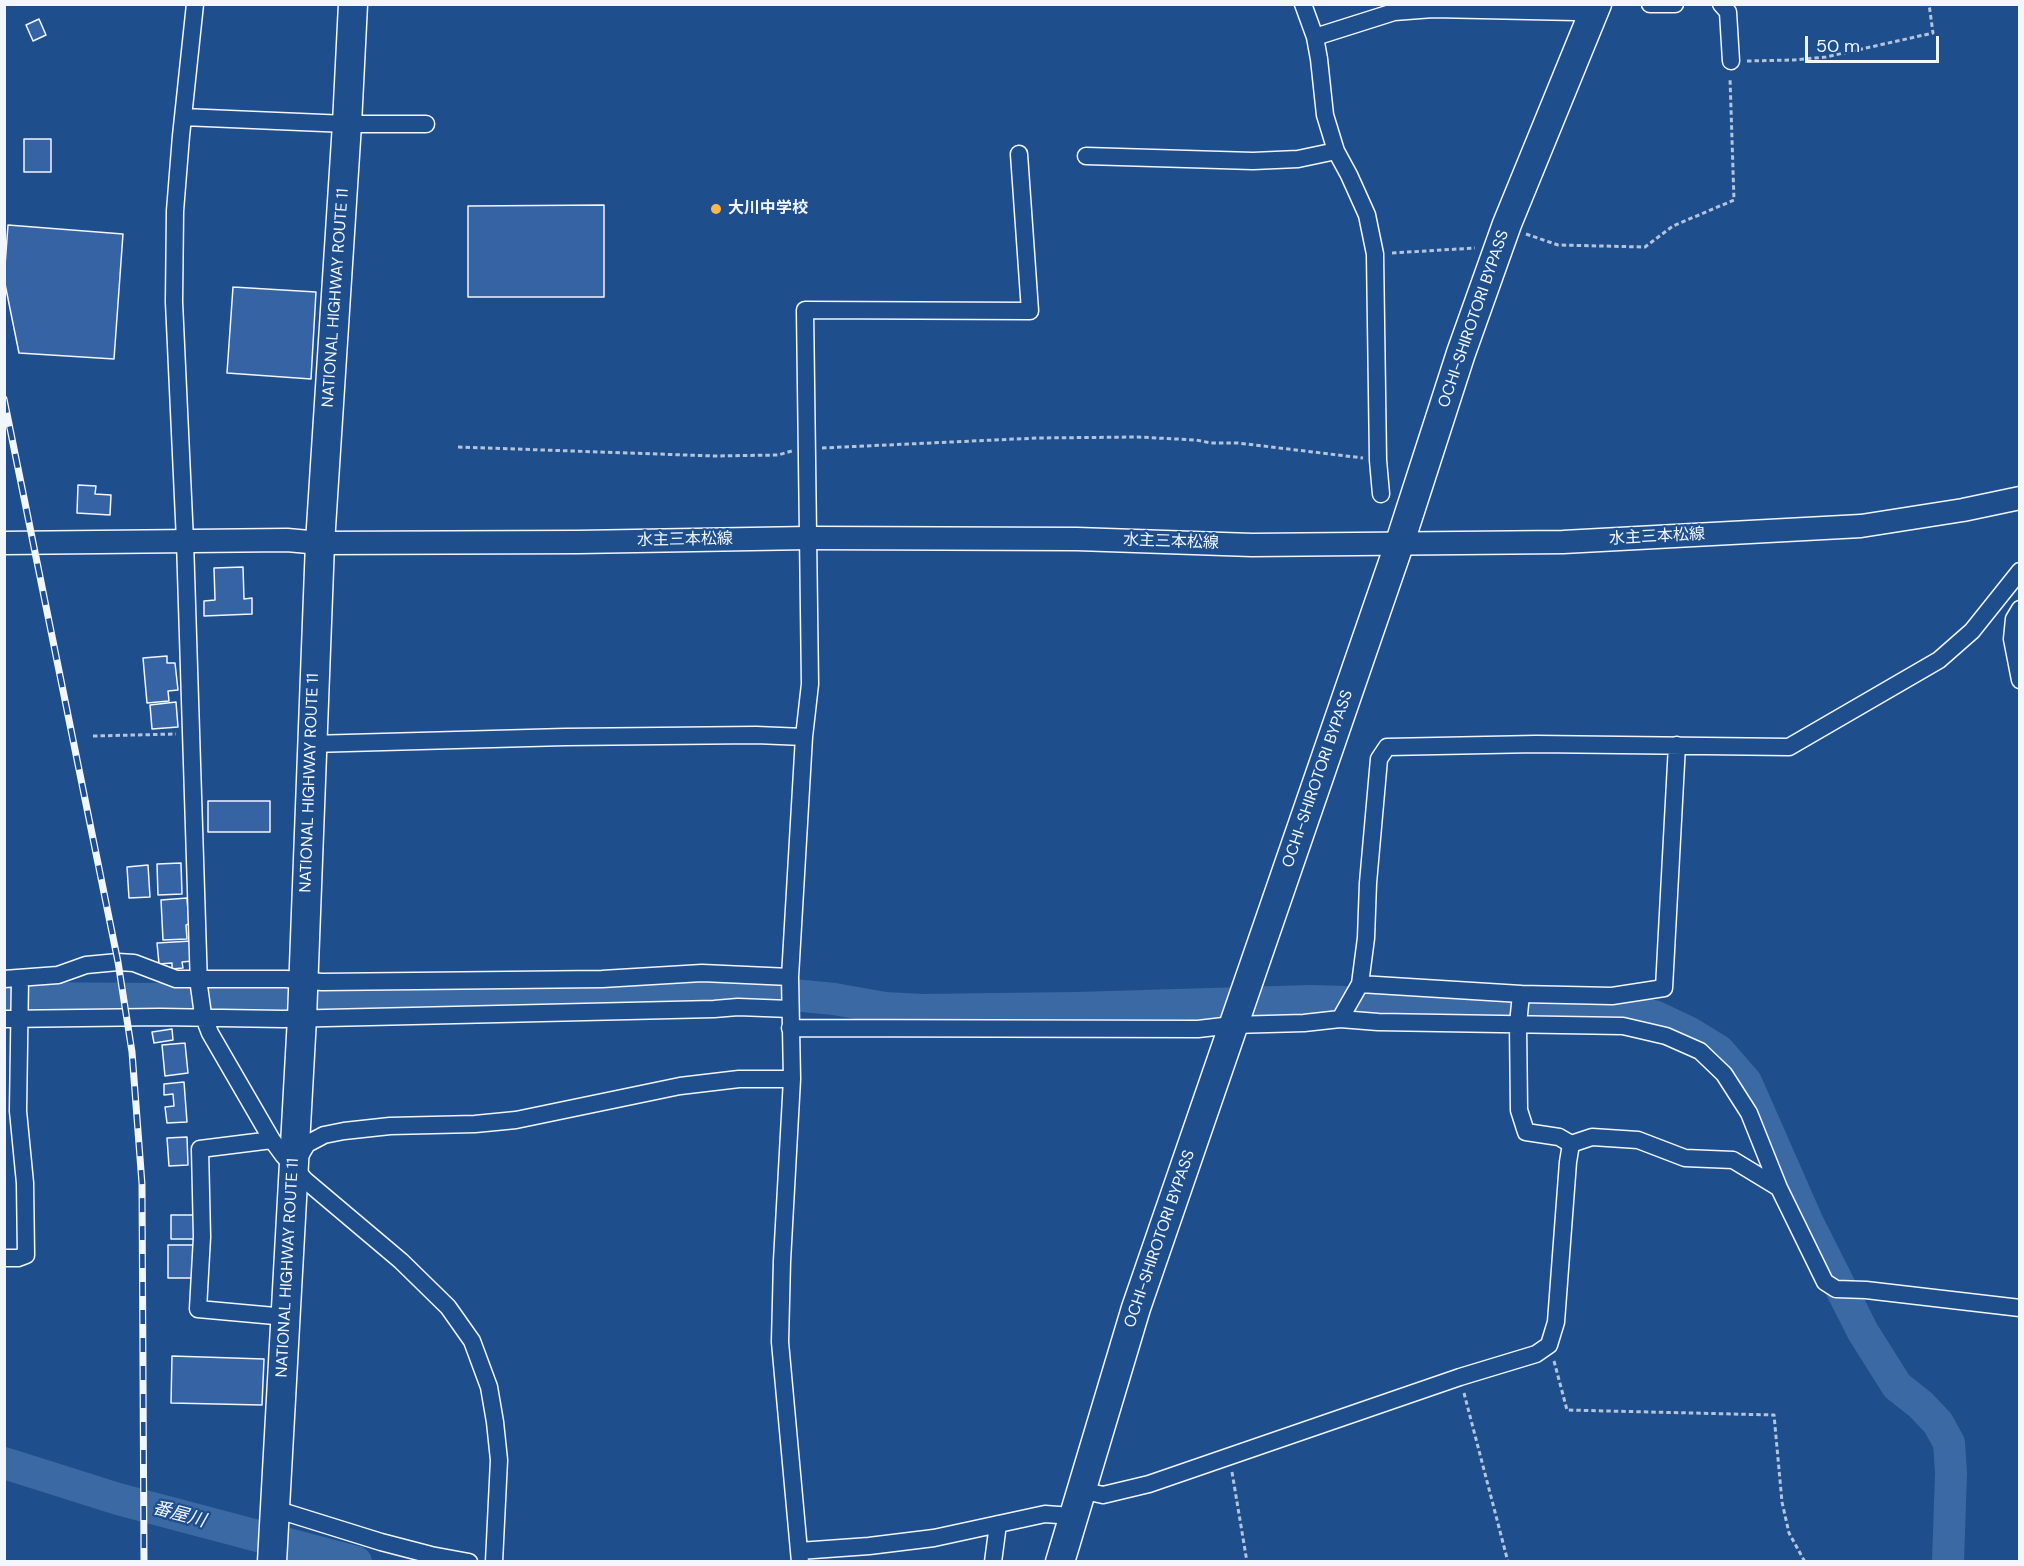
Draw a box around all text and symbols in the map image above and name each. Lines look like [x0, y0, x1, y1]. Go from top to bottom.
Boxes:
scale bar [1808, 24, 1942, 62]
text: 50 m [1816, 34, 1860, 58]
street label: NATIONAL HIGHWAY ROUTE 11 [319, 188, 353, 408]
place label: 大川中学校 [728, 199, 808, 219]
marker: 大川中学校 [709, 202, 723, 216]
street label: OCHI-SHIROTORI BYPASS [1435, 228, 1513, 410]
street label: 水主三本松線 [1609, 525, 1705, 549]
street label: 水主三本松線 [637, 530, 733, 550]
street label: 水主三本松線 [1123, 531, 1219, 553]
street label: NATIONAL HIGHWAY ROUTE 11 [297, 673, 323, 893]
street label: OCHI-SHIROTORI BYPASS [1279, 688, 1357, 870]
street label: OCHI-SHIROTORI BYPASS [1121, 1148, 1199, 1330]
street label: NATIONAL HIGHWAY ROUTE 11 [273, 1158, 303, 1378]
water label: 番屋川 [150, 1498, 208, 1532]

